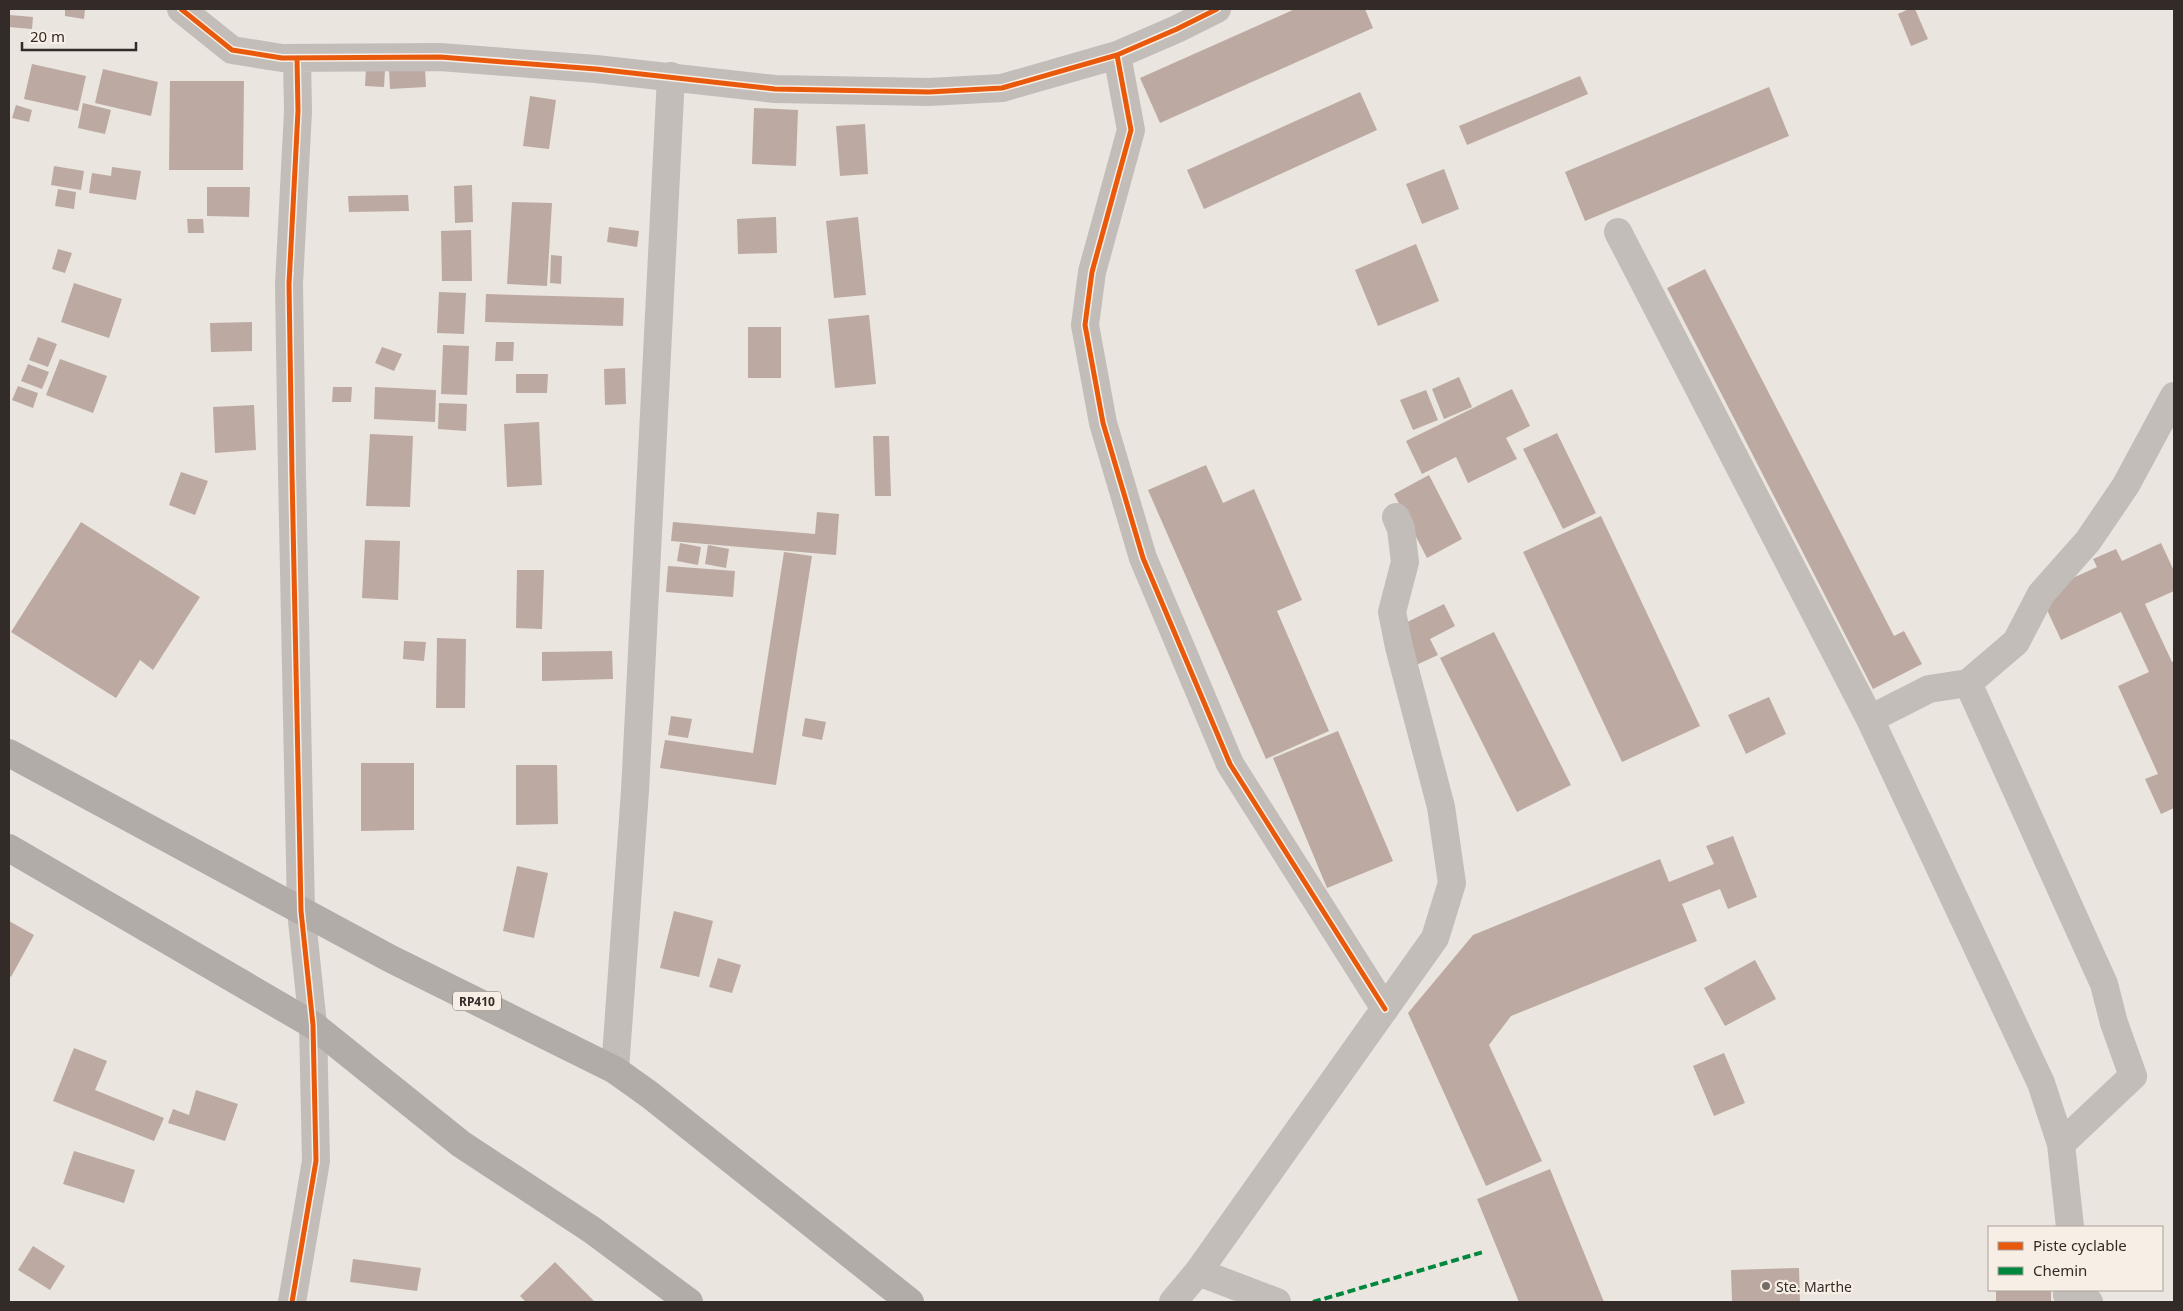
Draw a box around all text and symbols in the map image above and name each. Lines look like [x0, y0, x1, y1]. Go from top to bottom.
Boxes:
scale bar [22, 20, 136, 52]
text: 20 m [30, 26, 65, 46]
road number: RP410 [453, 991, 501, 1010]
legend [1988, 1226, 2163, 1291]
text: Piste cyclable [2033, 1235, 2127, 1255]
text: Chemin [2033, 1260, 2087, 1280]
place label: Ste. Marthe [1776, 1277, 1852, 1296]
marker: Ste. Marthe [1760, 1280, 1772, 1292]

